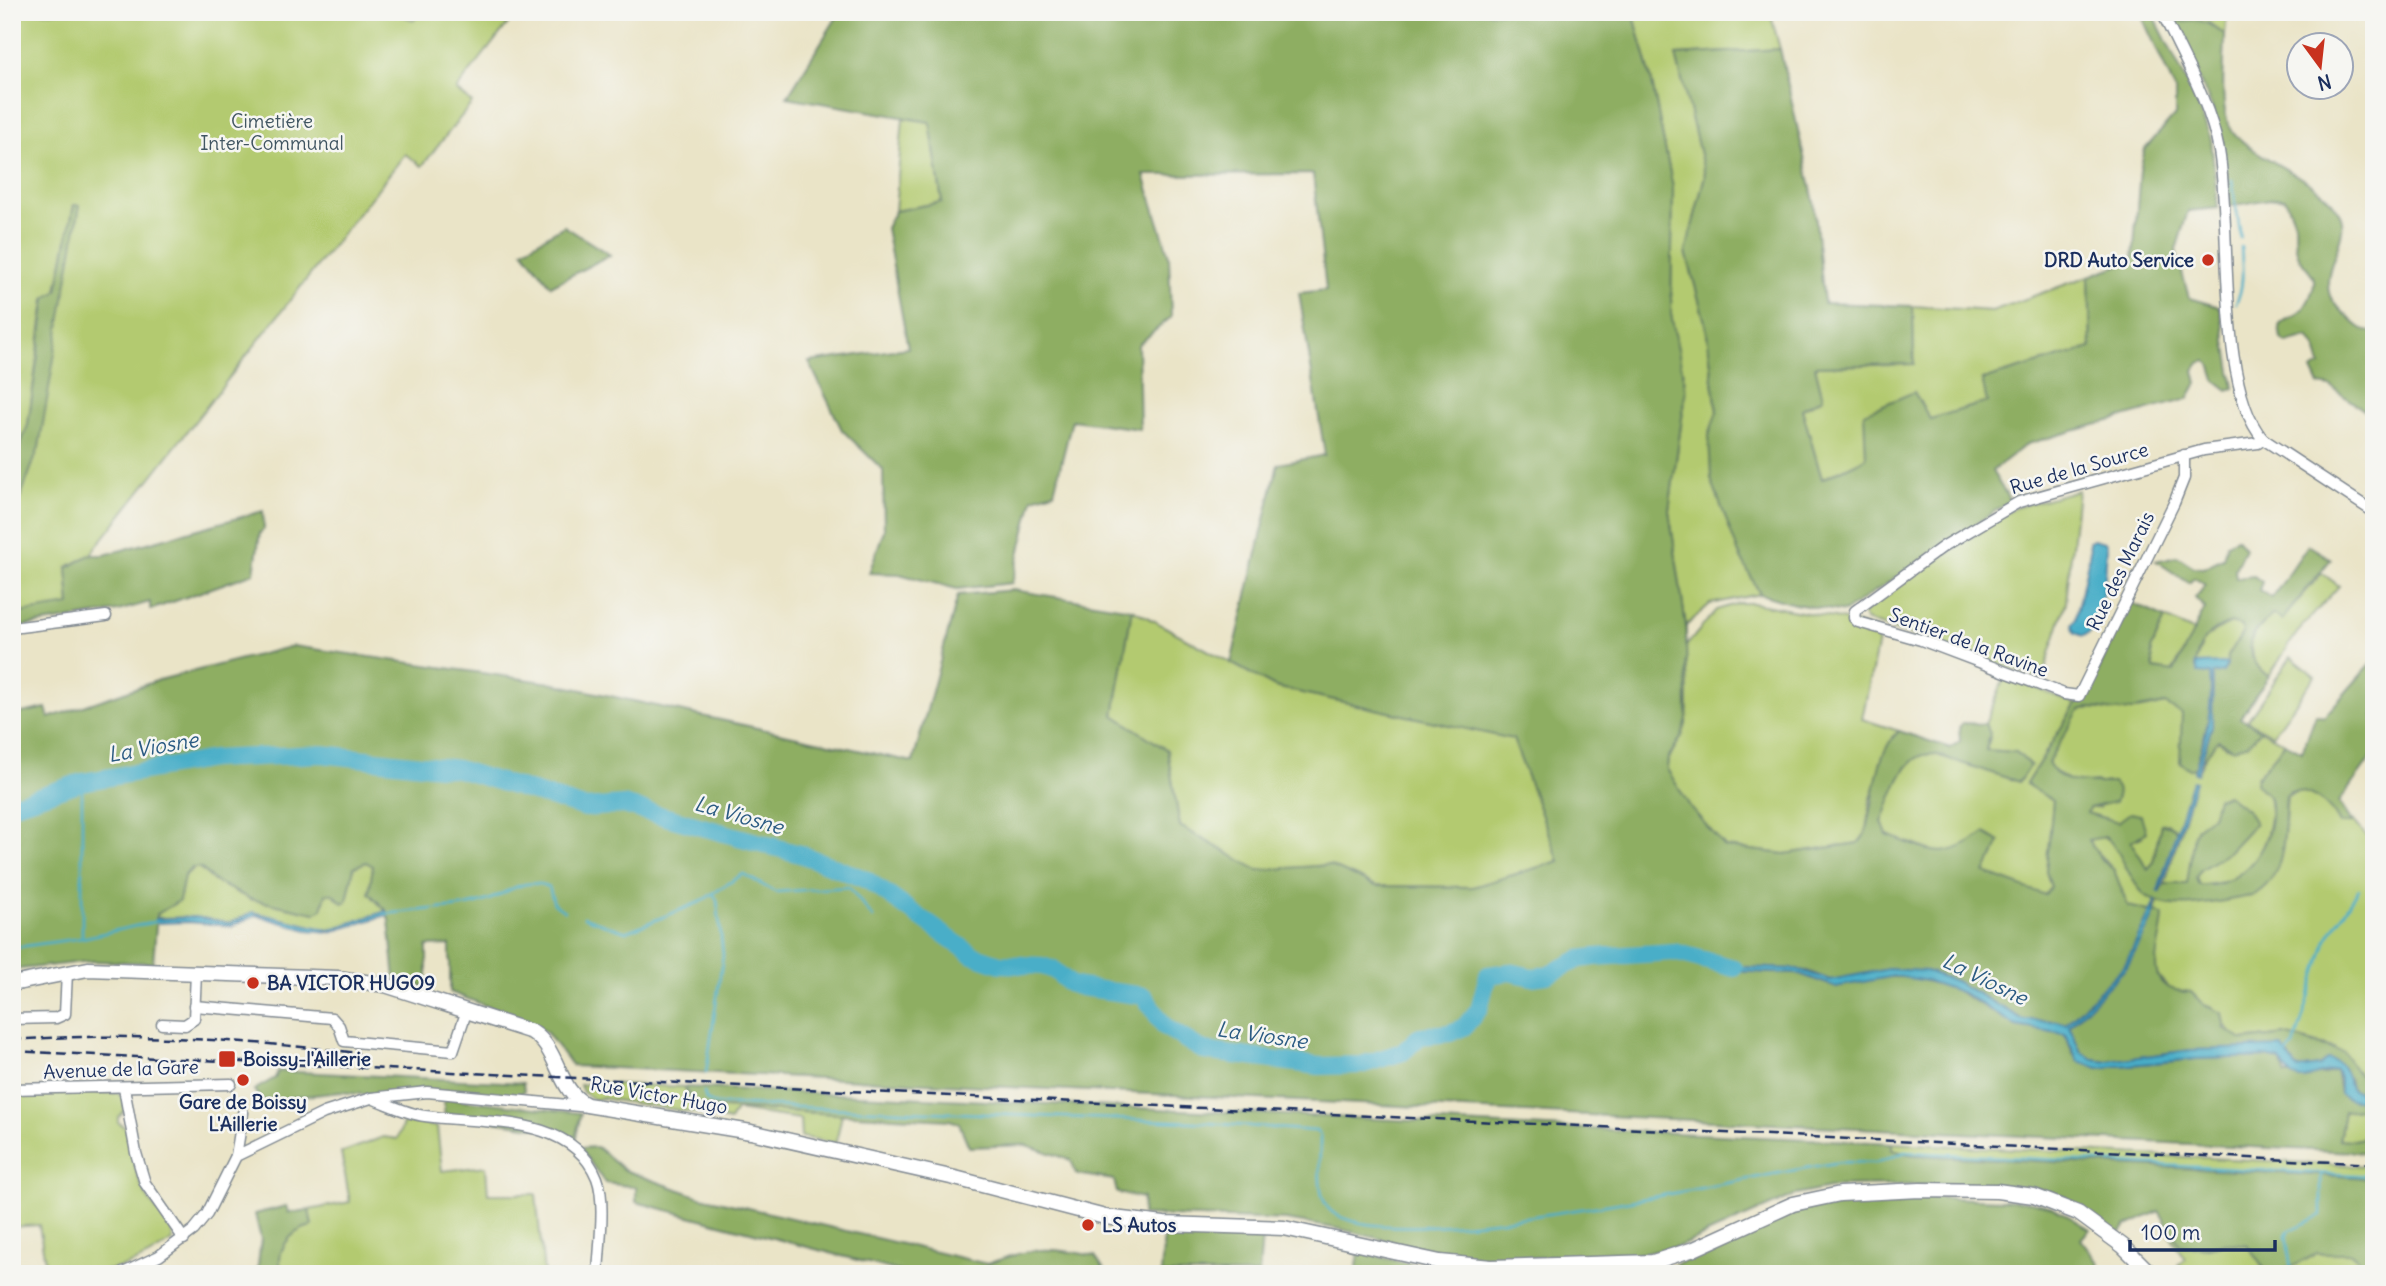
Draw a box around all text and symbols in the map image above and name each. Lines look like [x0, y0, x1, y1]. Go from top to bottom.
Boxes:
north arrow [2284, 32, 2354, 102]
text: N [2315, 69, 2334, 96]
park label: Cimetière Inter-Communal [200, 109, 344, 155]
place label: DRD Auto Service [2044, 248, 2194, 272]
marker: DRD Auto Service [2200, 252, 2216, 268]
street label: Rue de la Source [2007, 437, 2151, 499]
street label: Rue des Marais [2081, 507, 2159, 635]
street label: Sentier de la Ravine [1886, 602, 2052, 682]
water label: La Viosne [106, 726, 202, 768]
water label: La Viosne [692, 789, 788, 841]
water label: La Viosne [1938, 947, 2033, 1012]
place label: BA VICTOR HUGO9 [267, 971, 435, 995]
marker: BA VICTOR HUGO9 [245, 975, 261, 991]
water label: La Viosne [1215, 1015, 1311, 1055]
place label: Boissy-l'Aillerie [243, 1047, 371, 1071]
marker: Boissy-l'Aillerie [217, 1049, 237, 1069]
street label: Avenue de la Gare [43, 1054, 199, 1084]
street label: Rue Victor Hugo [589, 1071, 729, 1119]
marker: Gare de Boissy L'Aillerie [235, 1072, 251, 1088]
place label: Gare de Boissy L'Aillerie [179, 1090, 307, 1136]
scale bar [2130, 1209, 2276, 1253]
place label: LS Autos [1102, 1213, 1177, 1237]
marker: LS Autos [1080, 1217, 1096, 1233]
text: 100 m [2141, 1219, 2200, 1246]

